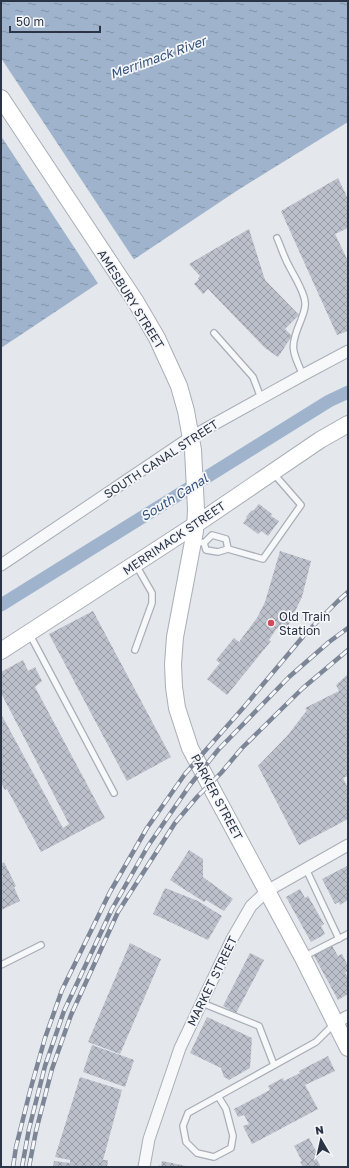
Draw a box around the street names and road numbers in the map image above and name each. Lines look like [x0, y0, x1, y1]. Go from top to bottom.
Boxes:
street label: AMESBURY STREET [94, 247, 168, 352]
street label: SOUTH CANAL STREET [101, 416, 221, 502]
street label: MERRIMACK STREET [120, 498, 229, 578]
street label: PARKER STREET [188, 751, 246, 843]
street label: MARKET STREET [184, 933, 240, 1028]

